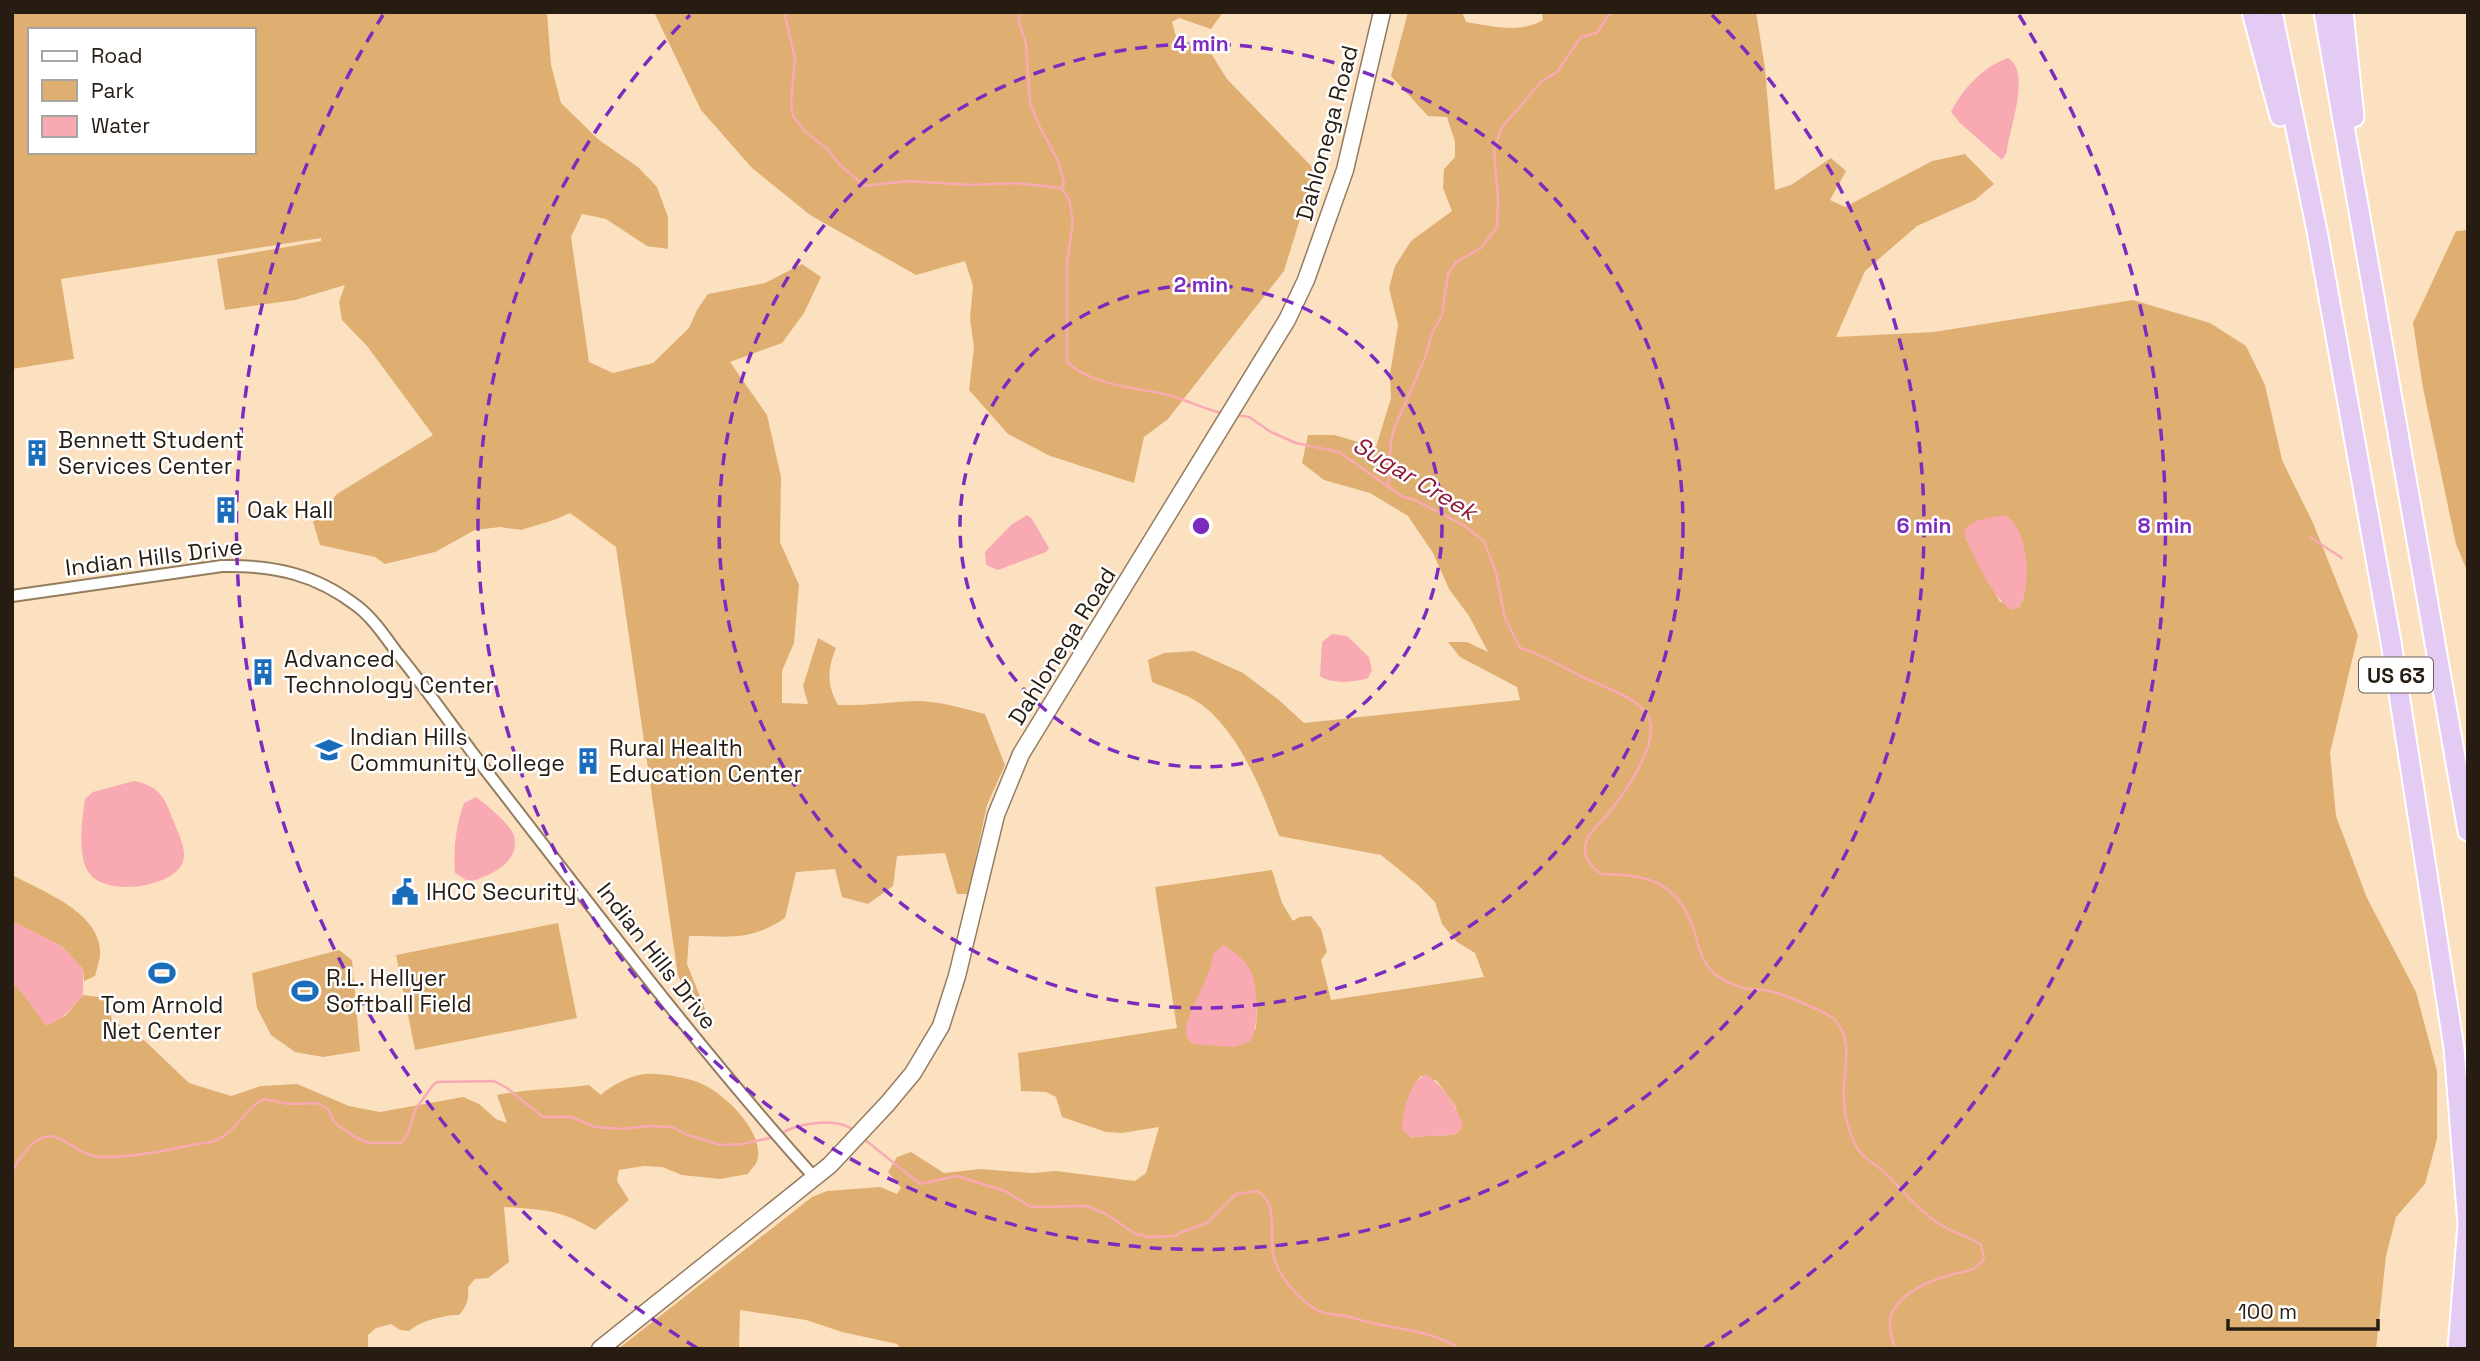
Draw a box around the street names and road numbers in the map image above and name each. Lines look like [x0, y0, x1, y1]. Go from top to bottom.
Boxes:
street label: Dahlonega Road [1289, 42, 1365, 224]
street label: Indian Hills Drive [64, 531, 244, 583]
street label: Dahlonega Road [1001, 562, 1123, 730]
road number: US 63 [2359, 658, 2433, 692]
street label: Indian Hills Drive [590, 876, 724, 1036]

